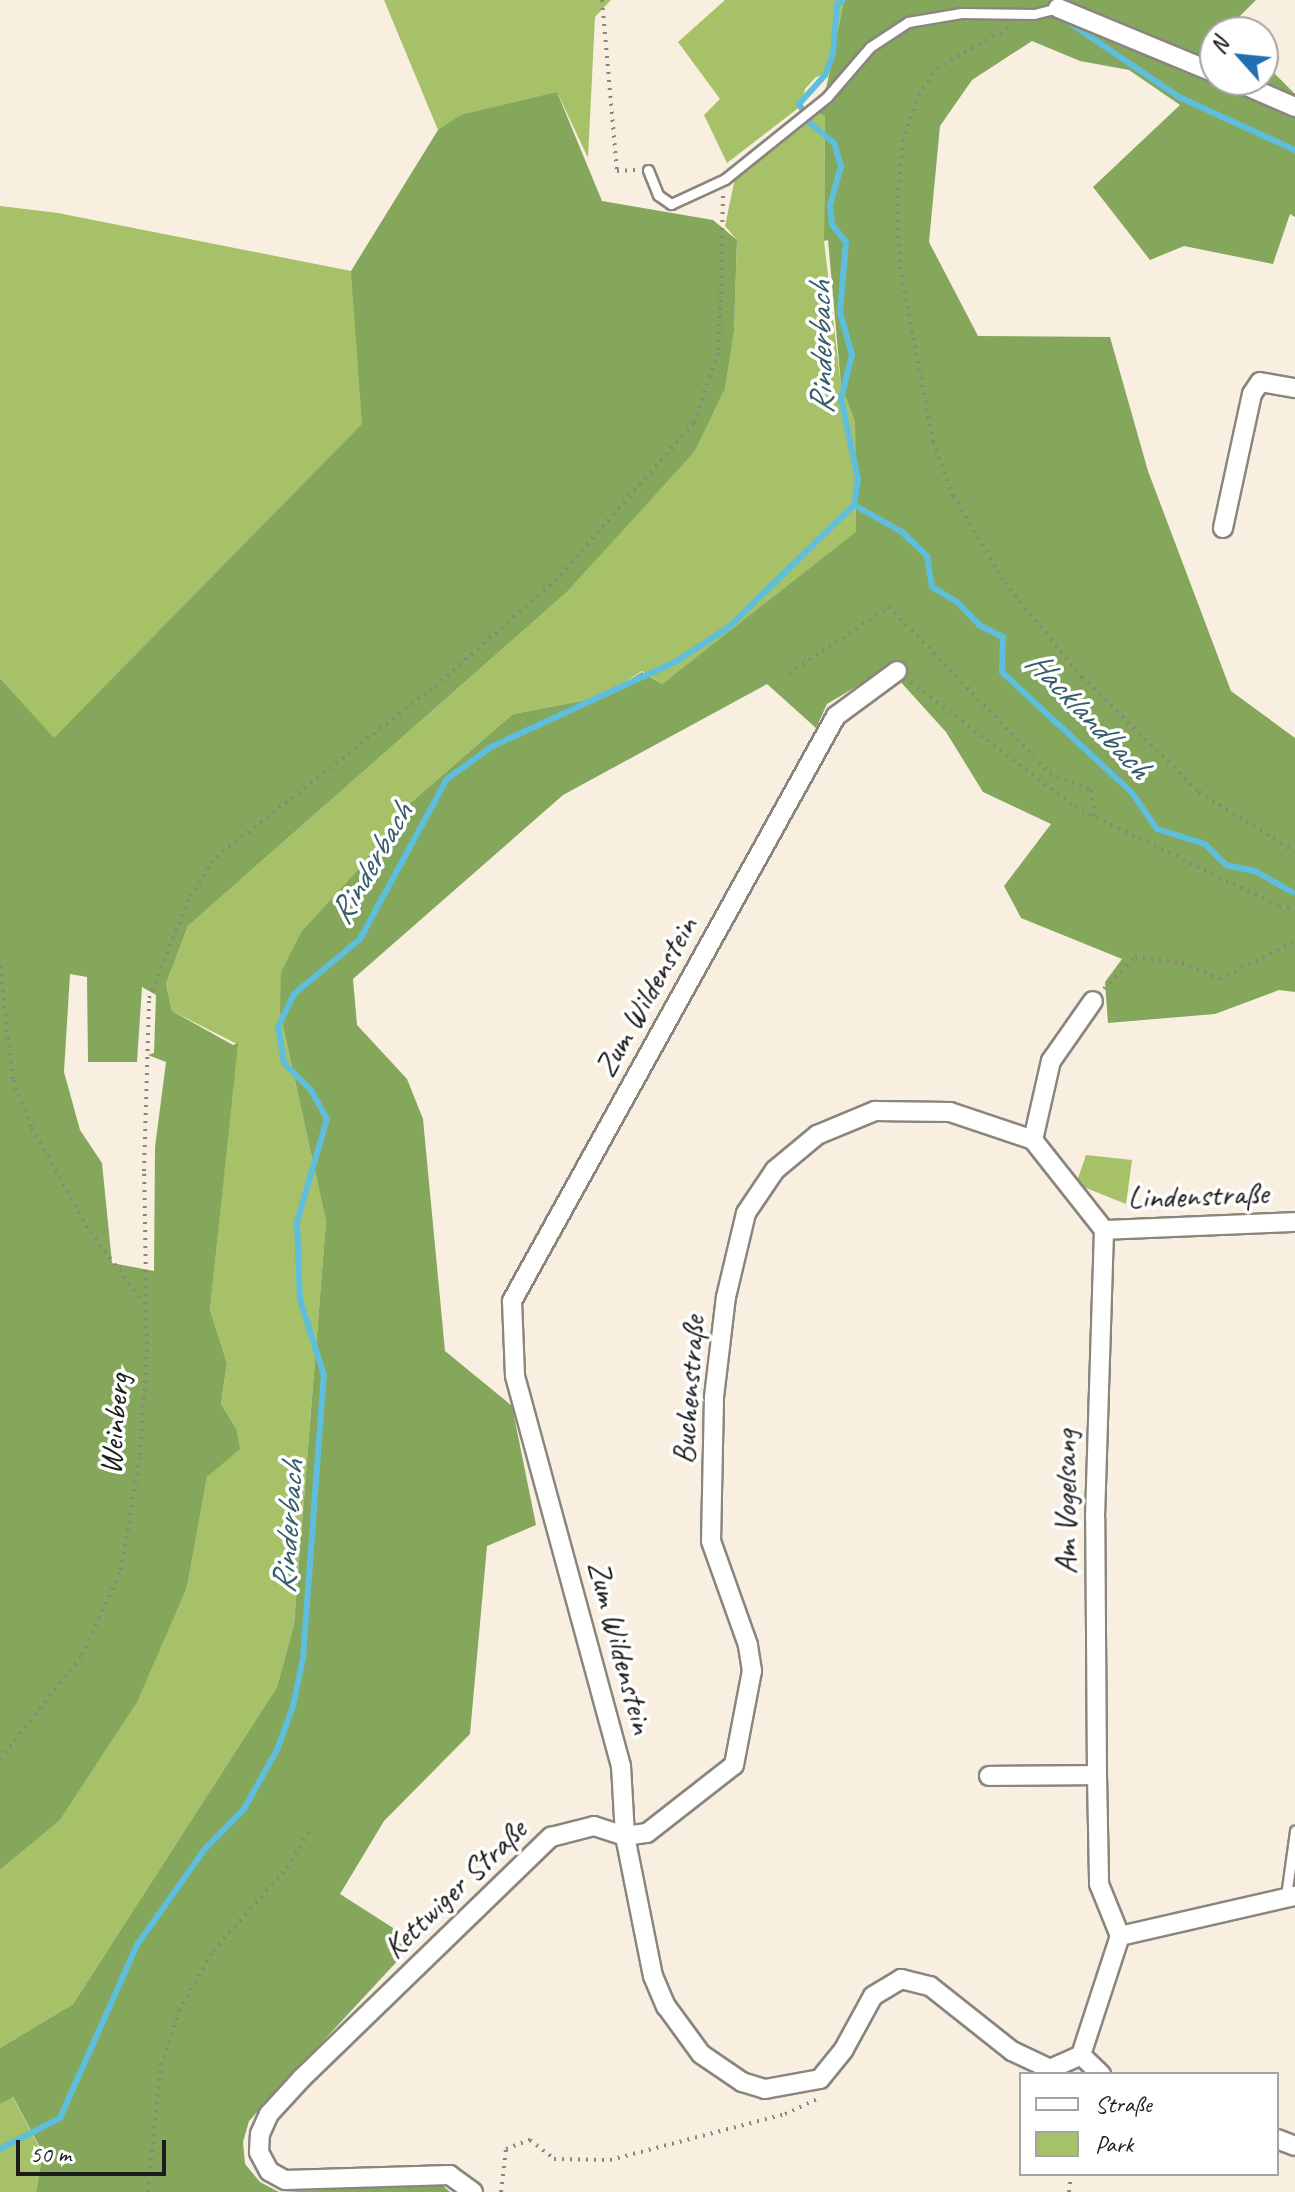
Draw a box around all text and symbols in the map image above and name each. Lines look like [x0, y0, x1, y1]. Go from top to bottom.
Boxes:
north arrow [1199, 16, 1279, 96]
text: N [1204, 34, 1235, 58]
water label: Rinderbach [798, 281, 842, 415]
water label: Hacklandbach [1018, 641, 1160, 787]
water label: Rinderbach [319, 795, 421, 931]
street label: Zum Wildenstein [586, 910, 706, 1084]
street label: Lindenstraße [1127, 1174, 1269, 1218]
street label: Buchenstraße [665, 1315, 713, 1465]
street label: Weinberg [91, 1372, 139, 1476]
street label: Am Vogelsang [1047, 1430, 1085, 1574]
water label: Rinderbach [262, 1459, 312, 1595]
street label: Zum Wildenstein [578, 1556, 662, 1738]
street label: Kettwiger Straße [375, 1811, 535, 1967]
legend [1019, 2072, 1279, 2176]
text: Straße [1095, 2089, 1152, 2119]
scale bar [20, 2124, 170, 2174]
text: Park [1095, 2129, 1133, 2159]
text: 50 m [30, 2139, 71, 2169]

